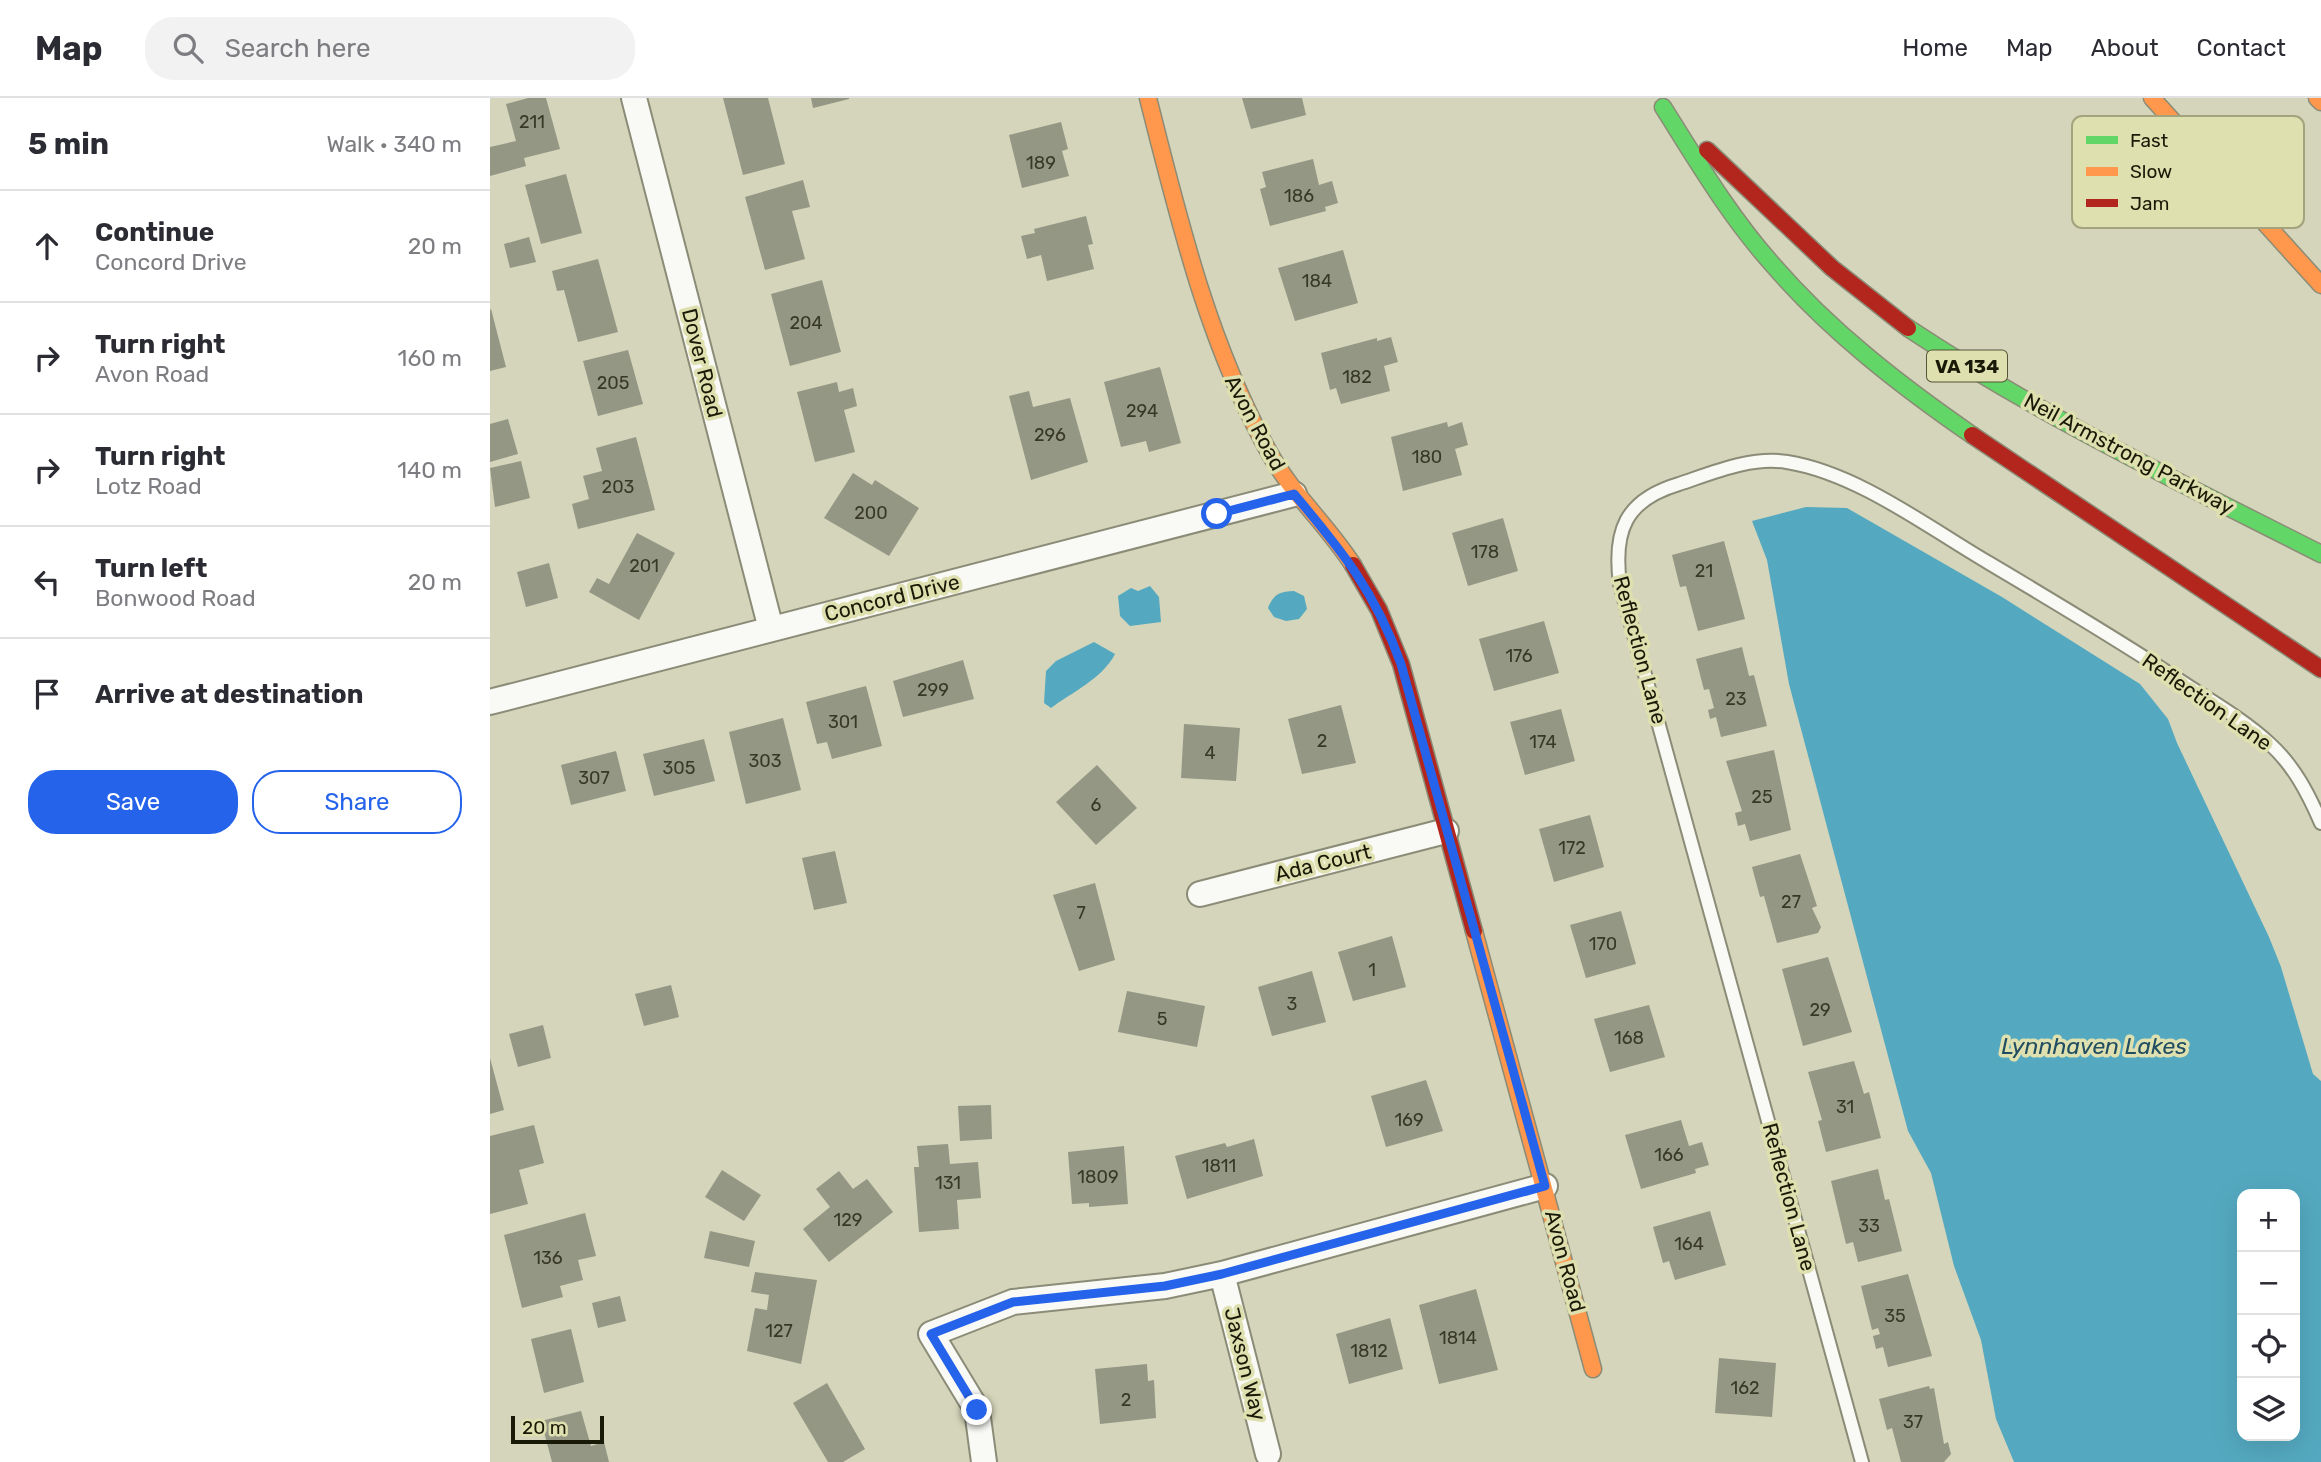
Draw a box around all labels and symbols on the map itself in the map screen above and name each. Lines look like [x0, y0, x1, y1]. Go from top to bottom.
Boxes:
house number: 211 [519, 111, 545, 133]
legend [2072, 116, 2304, 228]
text: Fast [2130, 129, 2169, 152]
house number: 189 [1026, 152, 1056, 174]
text: Slow [2130, 160, 2172, 183]
house number: 186 [1284, 185, 1314, 207]
text: Jam [2130, 192, 2169, 215]
house number: 184 [1302, 270, 1332, 292]
street label: Dover Road [677, 306, 728, 420]
house number: 204 [789, 312, 823, 334]
road number: VA 134 [1927, 350, 2007, 382]
house number: 182 [1342, 366, 1372, 388]
street label: Avon Road [1220, 371, 1291, 475]
house number: 205 [597, 372, 629, 394]
street label: Neil Armstrong Parkway [2020, 388, 2239, 520]
house number: 294 [1126, 400, 1158, 422]
house number: 296 [1034, 424, 1066, 446]
house number: 180 [1412, 446, 1442, 468]
house number: 203 [602, 476, 634, 498]
route start [1201, 498, 1232, 529]
house number: 200 [854, 502, 888, 524]
house number: 178 [1471, 541, 1499, 563]
house number: 201 [629, 555, 659, 577]
house number: 21 [1695, 560, 1713, 582]
street label: Concord Drive [822, 569, 962, 626]
street label: Reflection Lane [1609, 573, 1672, 727]
house number: 176 [1505, 645, 1533, 667]
street label: Reflection Lane [2138, 648, 2277, 756]
house number: 299 [917, 679, 949, 701]
house number: 23 [1725, 688, 1747, 710]
house number: 301 [828, 711, 858, 733]
house number: 2 [1317, 730, 1327, 752]
house number: 174 [1529, 731, 1557, 753]
house number: 4 [1204, 742, 1216, 764]
house number: 303 [748, 750, 782, 772]
house number: 305 [663, 757, 695, 779]
house number: 307 [578, 767, 610, 789]
house number: 25 [1751, 786, 1773, 808]
house number: 6 [1091, 794, 1102, 816]
house number: 172 [1558, 837, 1586, 859]
street label: Ada Court [1272, 839, 1373, 887]
house number: 27 [1781, 891, 1801, 913]
house number: 7 [1076, 902, 1086, 924]
house number: 170 [1589, 933, 1617, 955]
house number: 1 [1368, 959, 1376, 981]
house number: 3 [1287, 993, 1297, 1015]
house number: 29 [1809, 999, 1831, 1021]
house number: 5 [1157, 1008, 1167, 1030]
house number: 168 [1614, 1027, 1644, 1049]
water label: Lynnhaven Lakes [2001, 1032, 2187, 1060]
house number: 31 [1836, 1096, 1854, 1118]
house number: 169 [1394, 1109, 1424, 1131]
street label: Reflection Lane [1758, 1120, 1821, 1274]
house number: 166 [1654, 1144, 1684, 1166]
house number: 1811 [1202, 1155, 1236, 1177]
house number: 1809 [1077, 1166, 1119, 1188]
house number: 131 [935, 1172, 961, 1194]
street label: Avon Road [1540, 1207, 1591, 1315]
house number: 129 [834, 1209, 862, 1231]
house number: 33 [1858, 1215, 1880, 1237]
house number: 164 [1674, 1233, 1704, 1255]
house number: 136 [533, 1247, 563, 1269]
street label: Jaxson Way [1219, 1305, 1272, 1423]
house number: 35 [1884, 1305, 1906, 1327]
house number: 127 [765, 1320, 793, 1342]
house number: 1814 [1439, 1327, 1477, 1349]
house number: 1812 [1350, 1340, 1388, 1362]
house number: 162 [1730, 1377, 1760, 1399]
house number: 2 [1121, 1389, 1131, 1411]
route end [961, 1394, 992, 1425]
house number: 37 [1903, 1411, 1923, 1433]
scale bar [511, 1413, 604, 1445]

